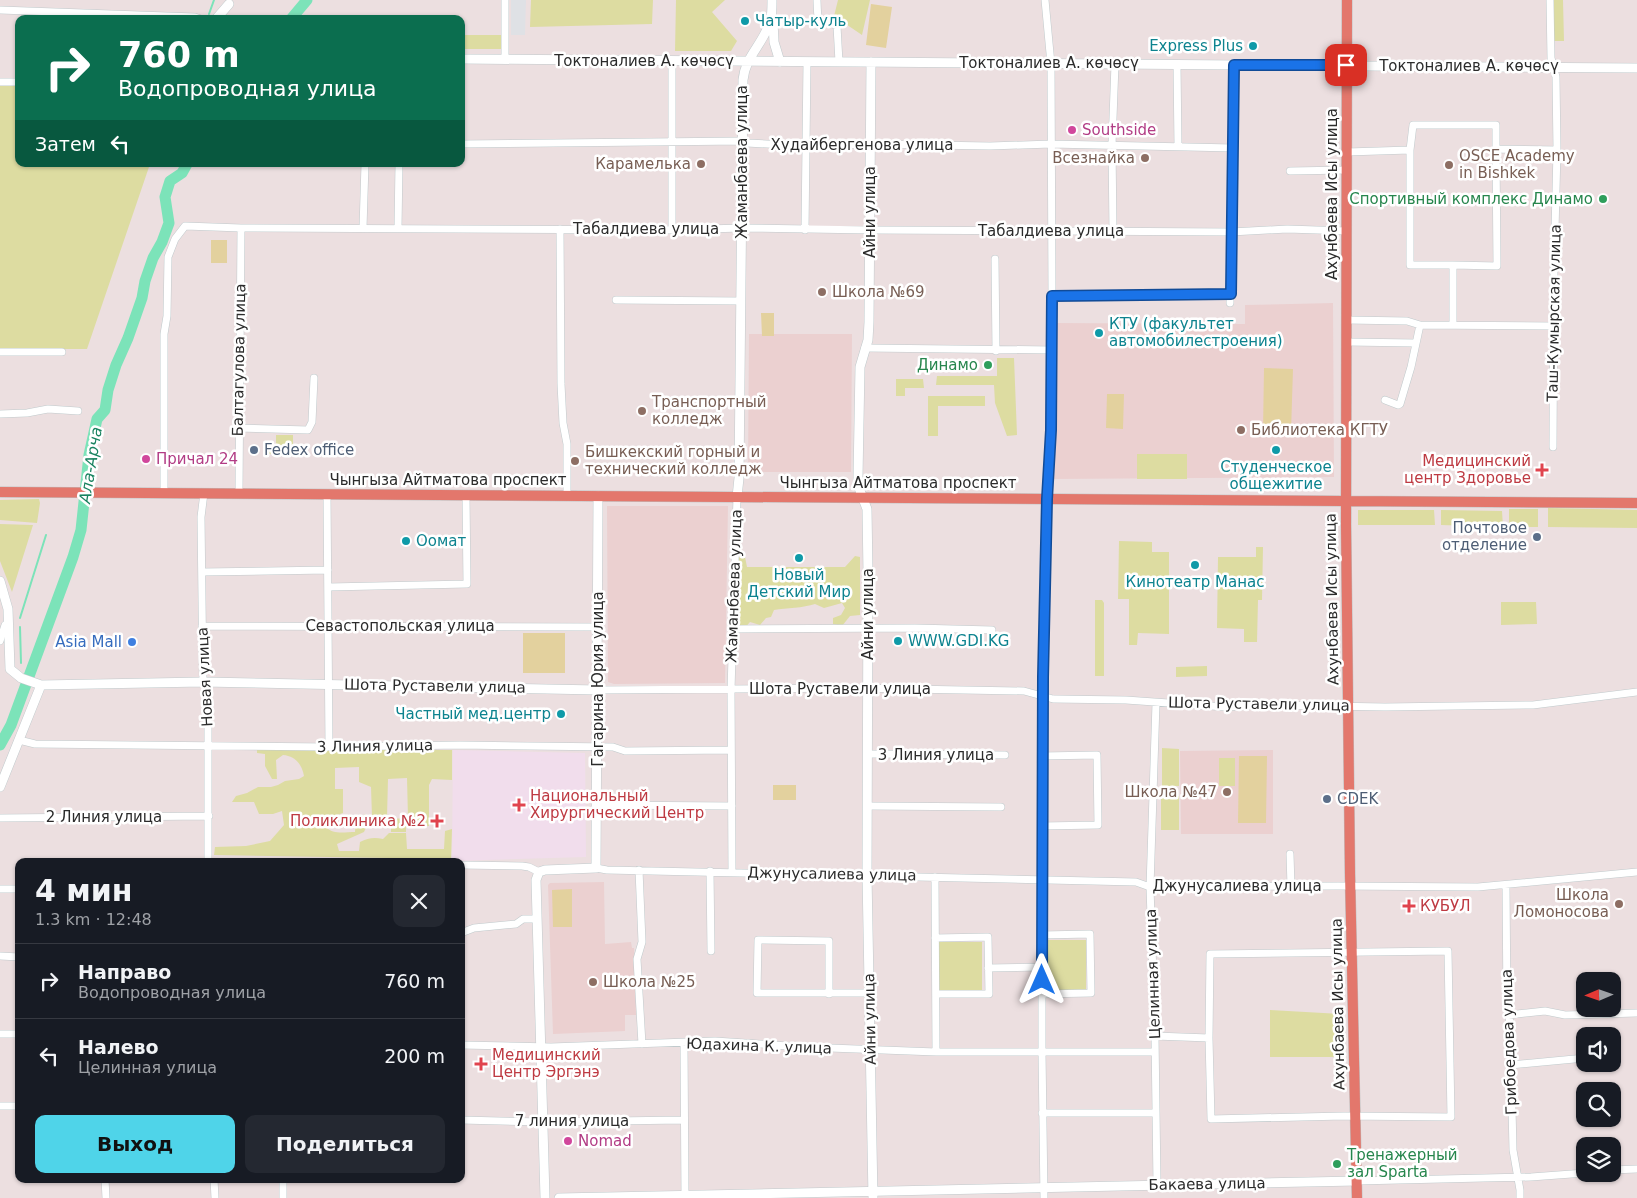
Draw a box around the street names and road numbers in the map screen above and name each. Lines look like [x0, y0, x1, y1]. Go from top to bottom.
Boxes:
street label: Токтоналиев А. көчөсү [553, 52, 734, 70]
street label: Токтоналиев А. көчөсү [958, 54, 1139, 72]
street label: Токтоналиев А. көчөсү [1378, 57, 1559, 75]
street label: Жаманбаева улица [733, 85, 751, 239]
street label: Ахунбаева Исы улица [1323, 108, 1341, 280]
street label: Худайбергенова улица [771, 136, 953, 154]
street label: Айни улица [861, 166, 879, 258]
street label: Табалдиева улица [572, 220, 719, 238]
street label: Табалдиева улица [977, 222, 1124, 240]
street label: Таш-Кумырская улица [1543, 224, 1565, 403]
street label: Балтагулова улица [229, 283, 249, 437]
street label: Чынгыза Айтматова проспект [329, 471, 567, 489]
street label: Чынгыза Айтматова проспект [779, 474, 1017, 492]
street label: Жаманбаева улица [722, 509, 746, 663]
street label: Ахунбаева Исы улица [1322, 513, 1342, 685]
street label: Айни улица [859, 568, 877, 660]
street label: Гагарина Юрия улица [589, 591, 607, 767]
street label: Севастопольская улица [305, 617, 495, 635]
street label: Новая улица [193, 627, 217, 727]
street label: Шота Руставели улица [344, 675, 526, 697]
street label: Шота Руставели улица [749, 680, 931, 698]
street label: Шота Руставели улица [1168, 693, 1350, 715]
street label: 3 Линия улица [317, 736, 433, 756]
street label: 3 Линия улица [878, 746, 994, 764]
street label: 2 Линия улица [46, 808, 162, 826]
street label: Джунусалиева улица [747, 864, 917, 884]
street label: Джунусалиева улица [1152, 877, 1322, 895]
street label: Целинная улица [1142, 909, 1164, 1039]
street label: Ахунбаева Исы улица [1328, 918, 1348, 1090]
street label: Грибоедова улица [1497, 969, 1521, 1115]
street label: Айни улица [860, 973, 880, 1065]
street label: Юдахина К. улица [686, 1034, 832, 1058]
street label: 7 линия улица [515, 1112, 629, 1130]
street label: Бакаева улица [1148, 1174, 1266, 1194]

